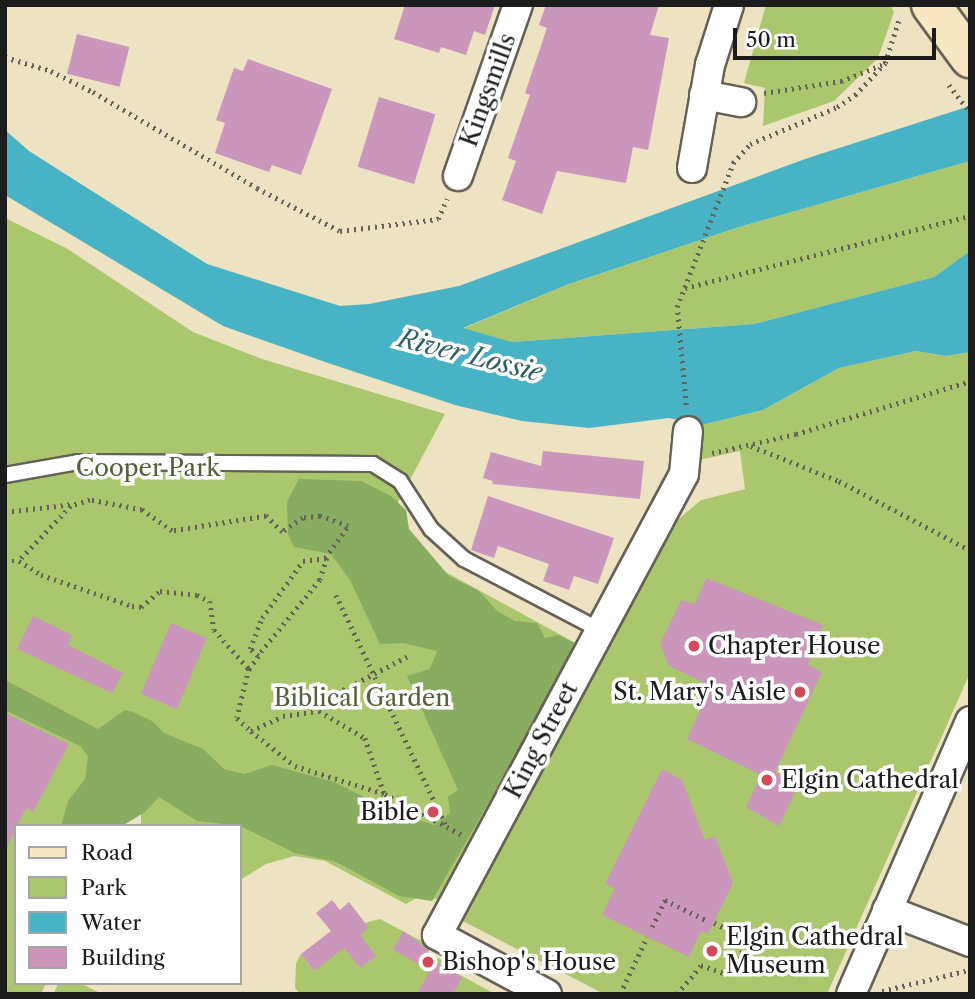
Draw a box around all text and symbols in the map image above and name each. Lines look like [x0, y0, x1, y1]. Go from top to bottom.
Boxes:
scale bar [737, 14, 940, 58]
text: 50 m [746, 27, 796, 52]
street label: Kingsmills [454, 29, 522, 151]
water label: River Lossie [395, 323, 545, 389]
park label: Cooper Park [76, 454, 220, 482]
place label: Chapter House [708, 632, 881, 660]
marker: Chapter House [686, 638, 702, 654]
street label: King Street [498, 677, 584, 803]
place label: St. Mary's Aisle [612, 678, 786, 706]
park label: Biblical Garden [274, 684, 450, 712]
marker: St. Mary's Aisle [792, 684, 808, 700]
place label: Elgin Cathedral [781, 766, 959, 794]
marker: Elgin Cathedral [759, 772, 775, 788]
place label: Bible [360, 798, 419, 826]
marker: Bible [425, 804, 441, 820]
legend [14, 824, 242, 985]
text: Road [81, 840, 133, 865]
text: Park [81, 875, 127, 900]
text: Water [81, 910, 141, 935]
place label: Elgin Cathedral Museum [726, 923, 904, 979]
marker: Elgin Cathedral Museum [704, 943, 720, 959]
text: Building [81, 945, 165, 970]
place label: Bishop's House [442, 948, 616, 976]
marker: Bishop's House [420, 954, 436, 970]

